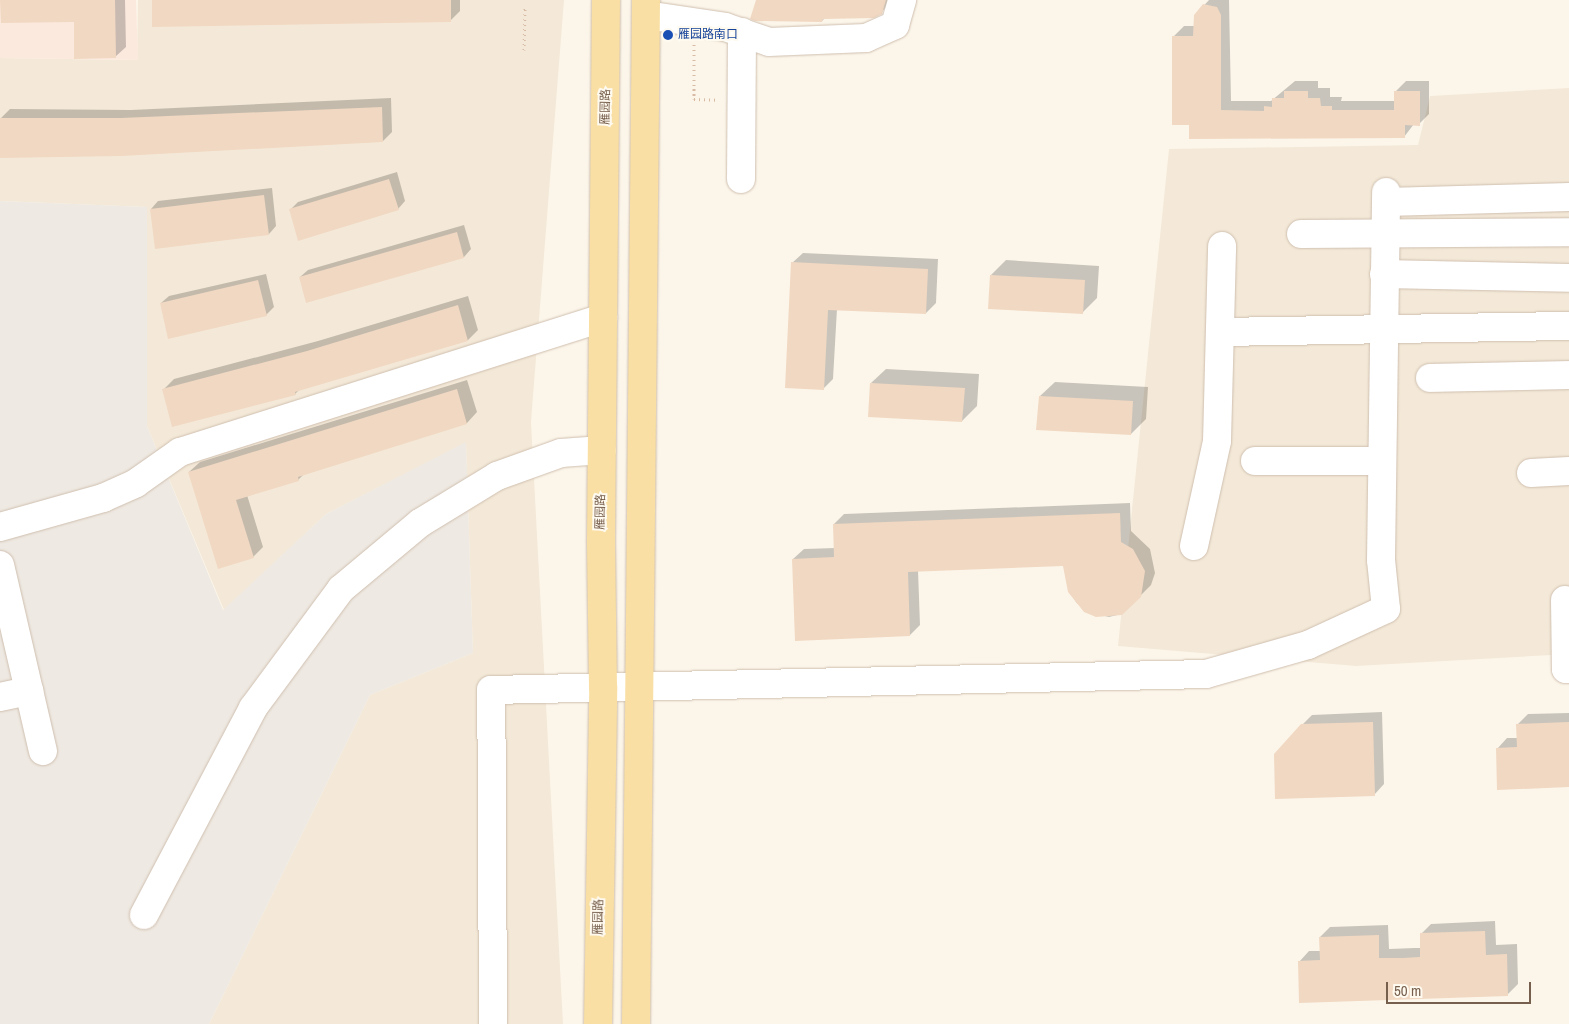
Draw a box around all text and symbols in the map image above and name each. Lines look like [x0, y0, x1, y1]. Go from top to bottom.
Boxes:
place label: 雁园路南口 [678, 28, 738, 42]
marker: 雁园路南口 [662, 29, 674, 41]
street label: 雁园路 [598, 89, 614, 125]
street label: 雁园路 [593, 494, 609, 530]
street label: 雁园路 [591, 899, 607, 935]
scale bar [1389, 972, 1534, 1004]
text: 50 m [1394, 980, 1421, 1001]

